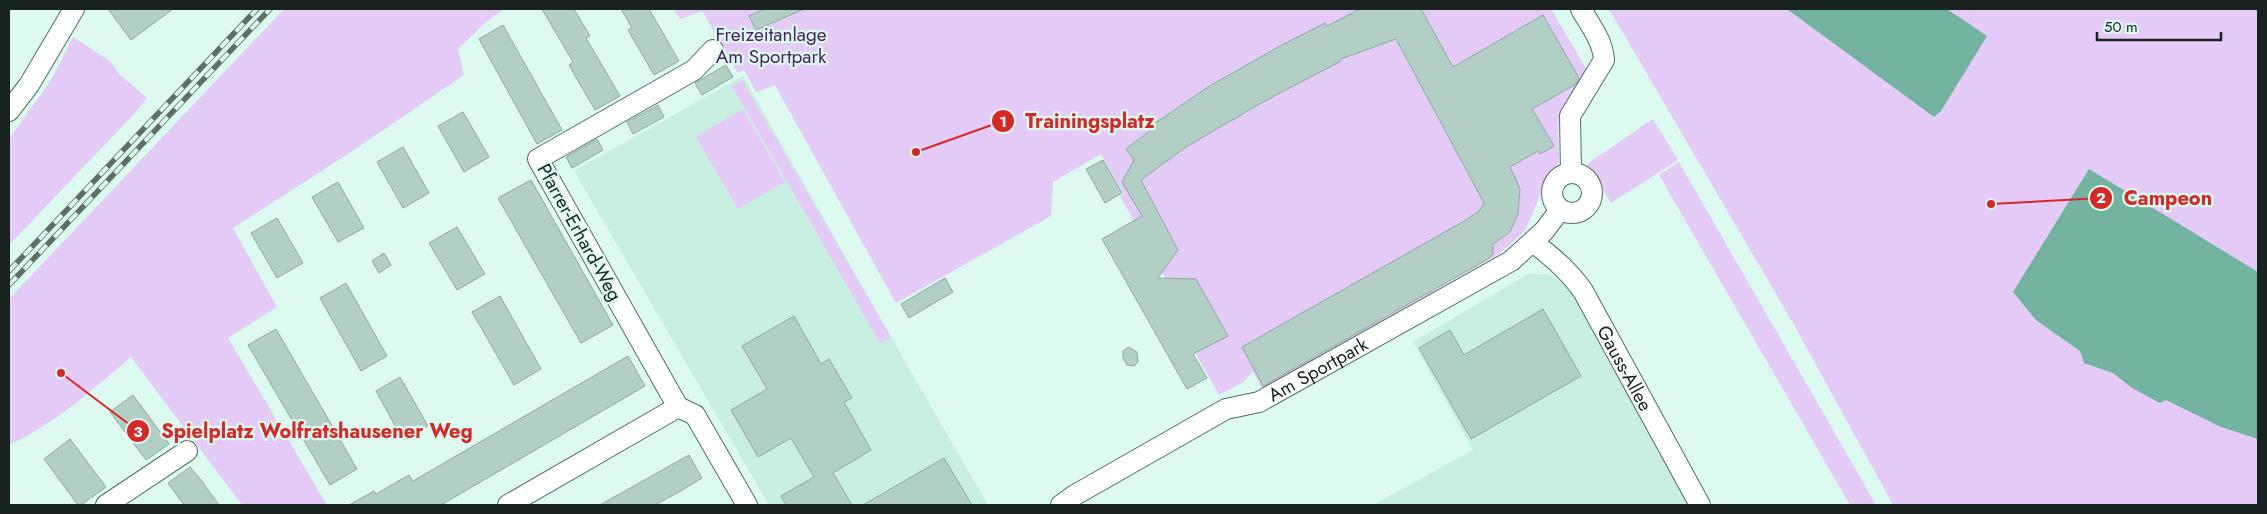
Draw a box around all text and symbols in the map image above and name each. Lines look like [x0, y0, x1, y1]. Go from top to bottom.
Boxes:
scale bar [2097, 10, 2221, 42]
text: 50 m [2104, 16, 2138, 38]
park label: Freizeitanlage Am Sportpark [715, 21, 827, 70]
callout: Trainingsplatz [990, 104, 1165, 139]
text: Trainingsplatz [1025, 107, 1155, 136]
text: 1 [999, 111, 1007, 133]
street label: Pfarrer-Erhard-Weg [531, 159, 629, 306]
callout: Campeon [2089, 180, 2222, 215]
text: Campeon [2124, 184, 2212, 213]
text: 2 [2096, 187, 2106, 209]
street label: Gauss-Allee [1590, 320, 1659, 416]
street label: Am Sportpark [1263, 330, 1373, 408]
callout: Spielplatz Wolfratshausener Weg [126, 414, 482, 449]
text: Spielplatz Wolfratshausener Weg [161, 417, 473, 446]
text: 3 [133, 421, 143, 443]

